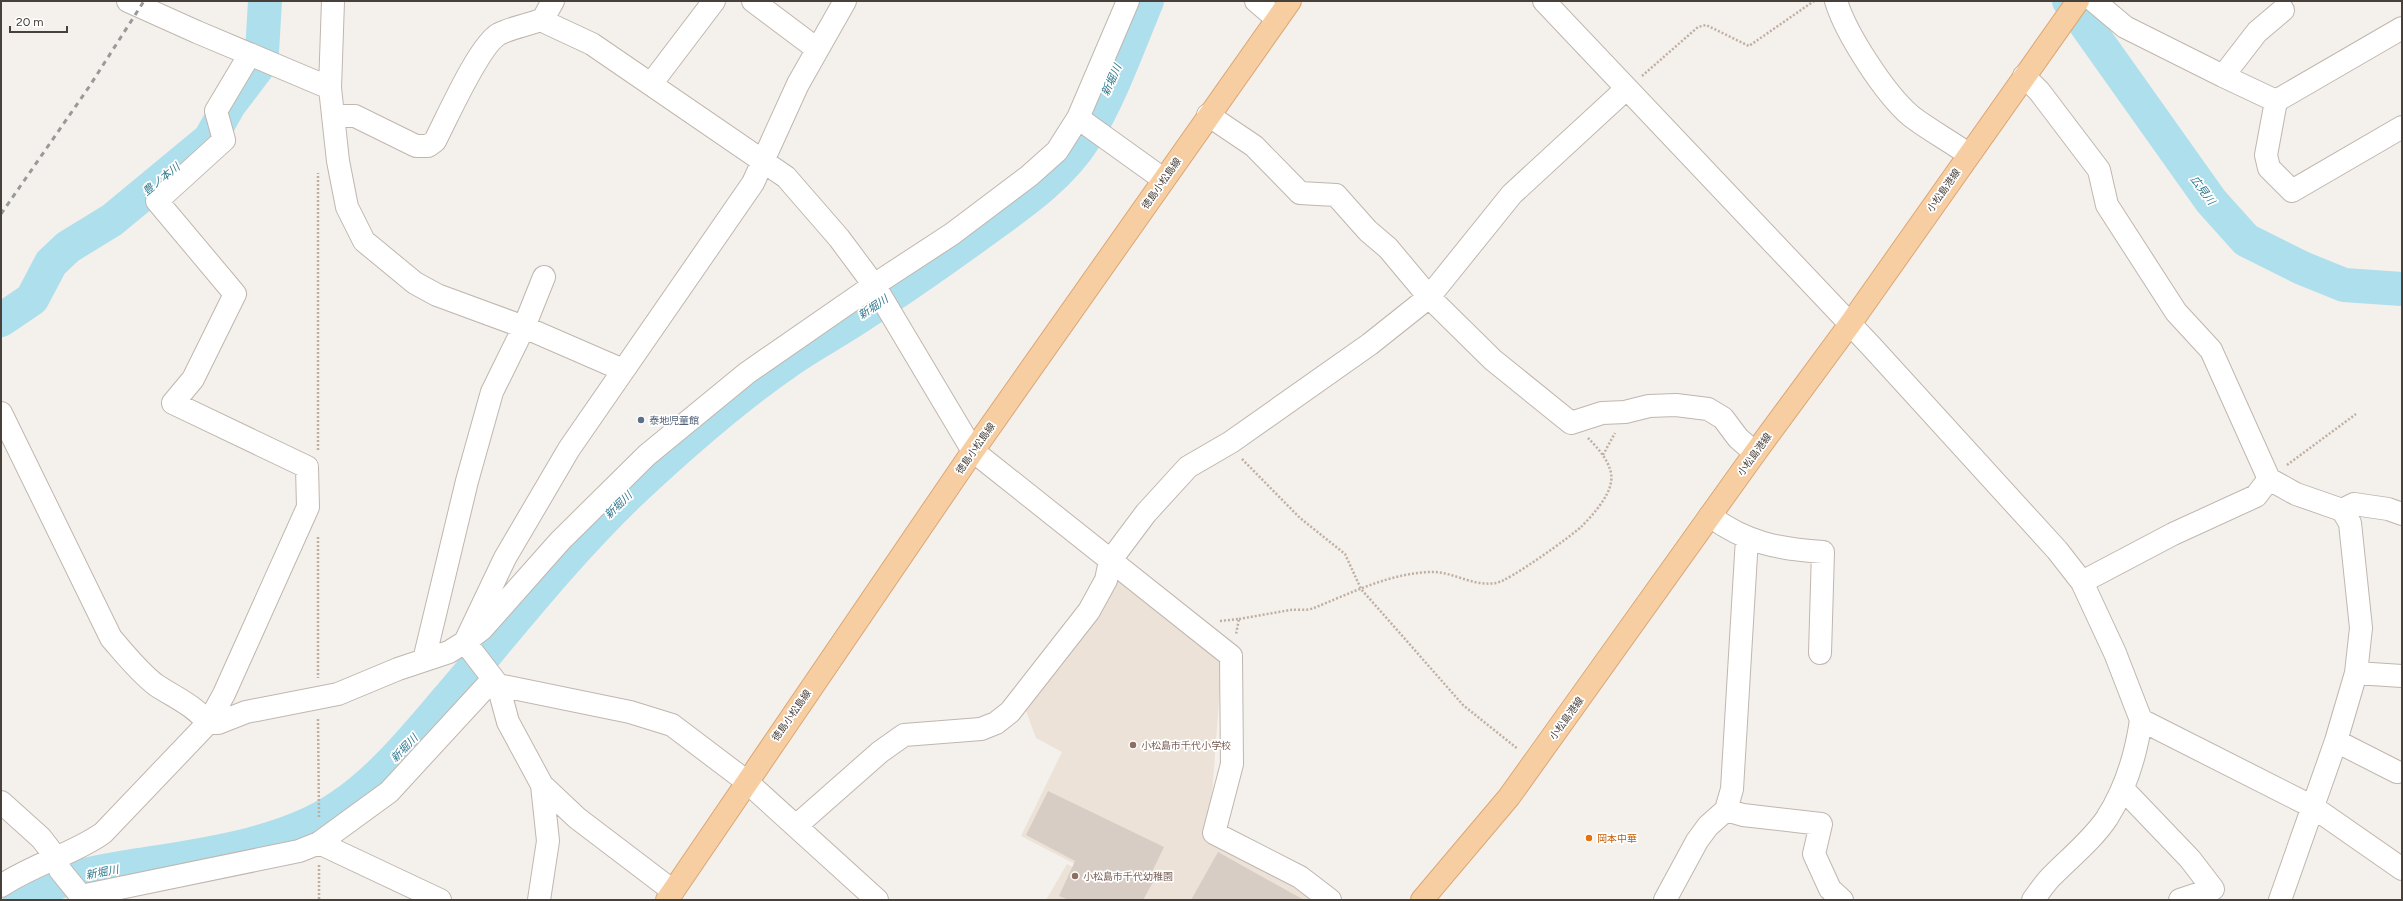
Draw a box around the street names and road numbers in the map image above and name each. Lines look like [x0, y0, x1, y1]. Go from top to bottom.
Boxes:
street label: 徳島小松島線 [1139, 155, 1184, 212]
street label: 小松島港線 [1924, 166, 1963, 214]
street label: 徳島小松島線 [953, 420, 998, 477]
street label: 小松島港線 [1734, 430, 1774, 478]
street label: 徳島小松島線 [769, 687, 814, 744]
street label: 小松島港線 [1546, 694, 1586, 742]

